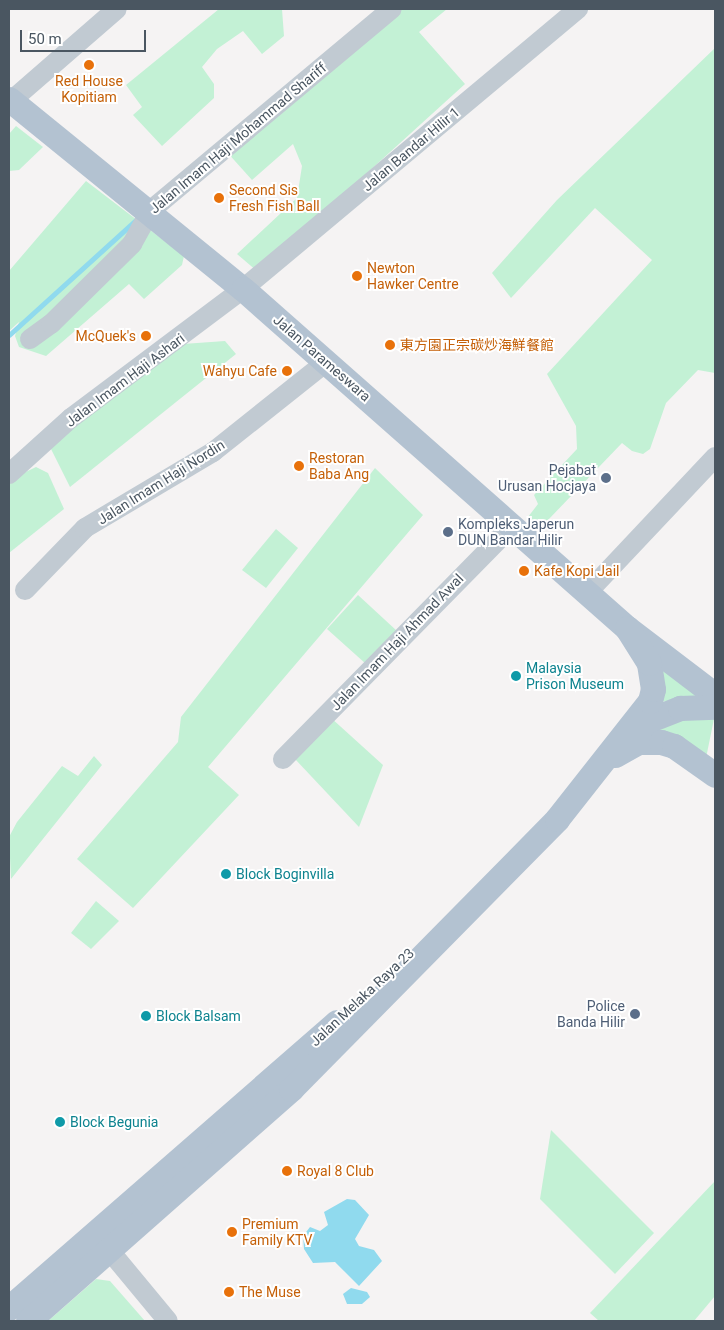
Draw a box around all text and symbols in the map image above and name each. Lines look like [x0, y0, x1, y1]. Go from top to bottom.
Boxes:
scale bar [22, 20, 149, 52]
text: 50 m [28, 30, 62, 48]
marker: Red House Kopitiam [83, 59, 95, 71]
street label: Jalan Imam Haji Mohammad Shariff [146, 59, 330, 217]
place label: Red House Kopitiam [55, 73, 123, 105]
street label: Jalan Bandar Hilir 1 [359, 103, 463, 195]
place label: Second Sis Fresh Fish Ball [229, 182, 320, 214]
marker: Second Sis Fresh Fish Ball [213, 192, 225, 204]
place label: Newton Hawker Centre [367, 260, 459, 292]
marker: Newton Hawker Centre [351, 270, 363, 282]
street label: Jalan Parameswara [270, 311, 374, 405]
place label: McQuek's [75, 328, 136, 344]
street label: Jalan Imam Haji Ashari [62, 330, 188, 430]
marker: McQuek's [140, 330, 152, 342]
place label: 東方園正宗碳炒海鮮餐館 [400, 337, 554, 353]
marker: 東方園正宗碳炒海鮮餐館 [384, 339, 396, 351]
place label: Wahyu Cafe [203, 363, 277, 379]
marker: Wahyu Cafe [281, 365, 293, 377]
street label: Jalan Imam Haji Nordin [94, 436, 228, 528]
place label: Restoran Baba Ang [309, 450, 369, 482]
marker: Restoran Baba Ang [293, 460, 305, 472]
place label: Pejabat Urusan Hocjaya [498, 462, 596, 494]
marker: Pejabat Urusan Hocjaya [600, 472, 612, 484]
place label: Kompleks Japerun DUN Bandar Hilir [458, 516, 574, 548]
marker: Kompleks Japerun DUN Bandar Hilir [442, 526, 454, 538]
place label: Kafe Kopi Jail [534, 563, 619, 579]
marker: Kafe Kopi Jail [518, 565, 530, 577]
street label: Jalan Imam Haji Ahmad Awal [327, 570, 467, 714]
place label: Malaysia Prison Museum [526, 660, 624, 692]
marker: Malaysia Prison Museum [510, 670, 522, 682]
place label: Block Boginvilla [236, 866, 334, 882]
marker: Block Boginvilla [220, 868, 232, 880]
street label: Jalan Melaka Raya 23 [307, 945, 417, 1049]
place label: Police Banda Hilir [557, 998, 625, 1030]
place label: Block Balsam [156, 1008, 241, 1024]
marker: Police Banda Hilir [629, 1008, 641, 1020]
marker: Block Balsam [140, 1010, 152, 1022]
place label: Block Begunia [70, 1114, 158, 1130]
marker: Block Begunia [54, 1116, 66, 1128]
place label: Royal 8 Club [297, 1163, 374, 1179]
marker: Royal 8 Club [281, 1165, 293, 1177]
place label: Premium Family KTV [242, 1216, 312, 1248]
marker: Premium Family KTV [226, 1226, 238, 1238]
place label: The Muse [239, 1284, 301, 1300]
marker: The Muse [223, 1286, 235, 1298]

